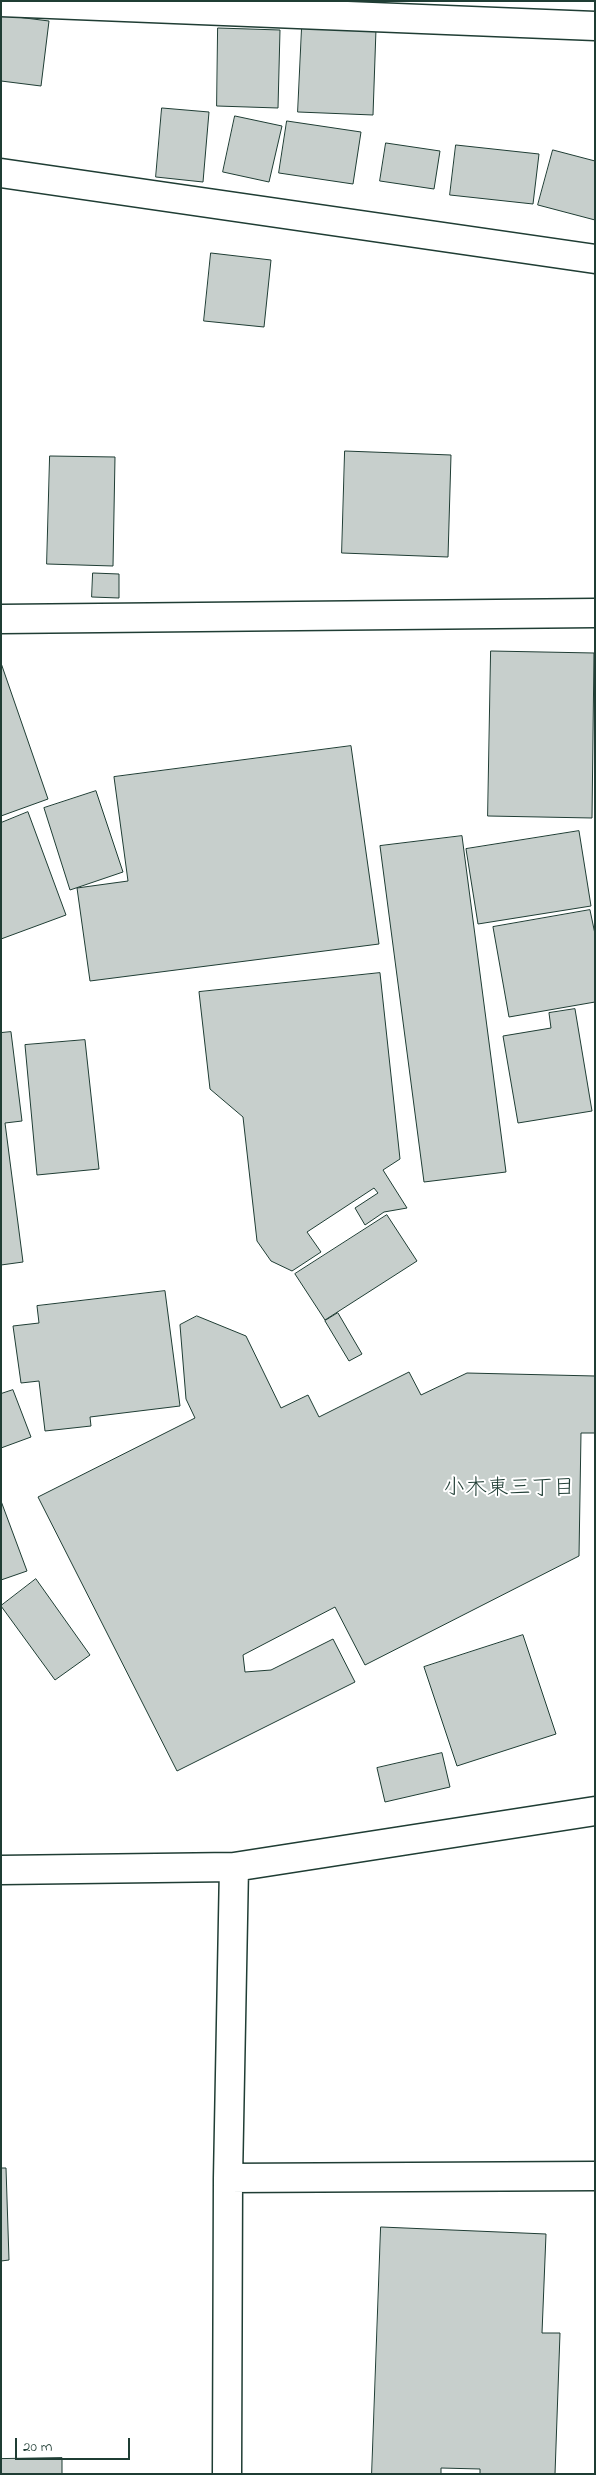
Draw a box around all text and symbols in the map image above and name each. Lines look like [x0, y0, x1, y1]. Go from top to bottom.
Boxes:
district label: 小木東三丁目 [443, 1477, 575, 1503]
scale bar [18, 2428, 132, 2460]
text: 20 m [23, 2436, 52, 2458]

